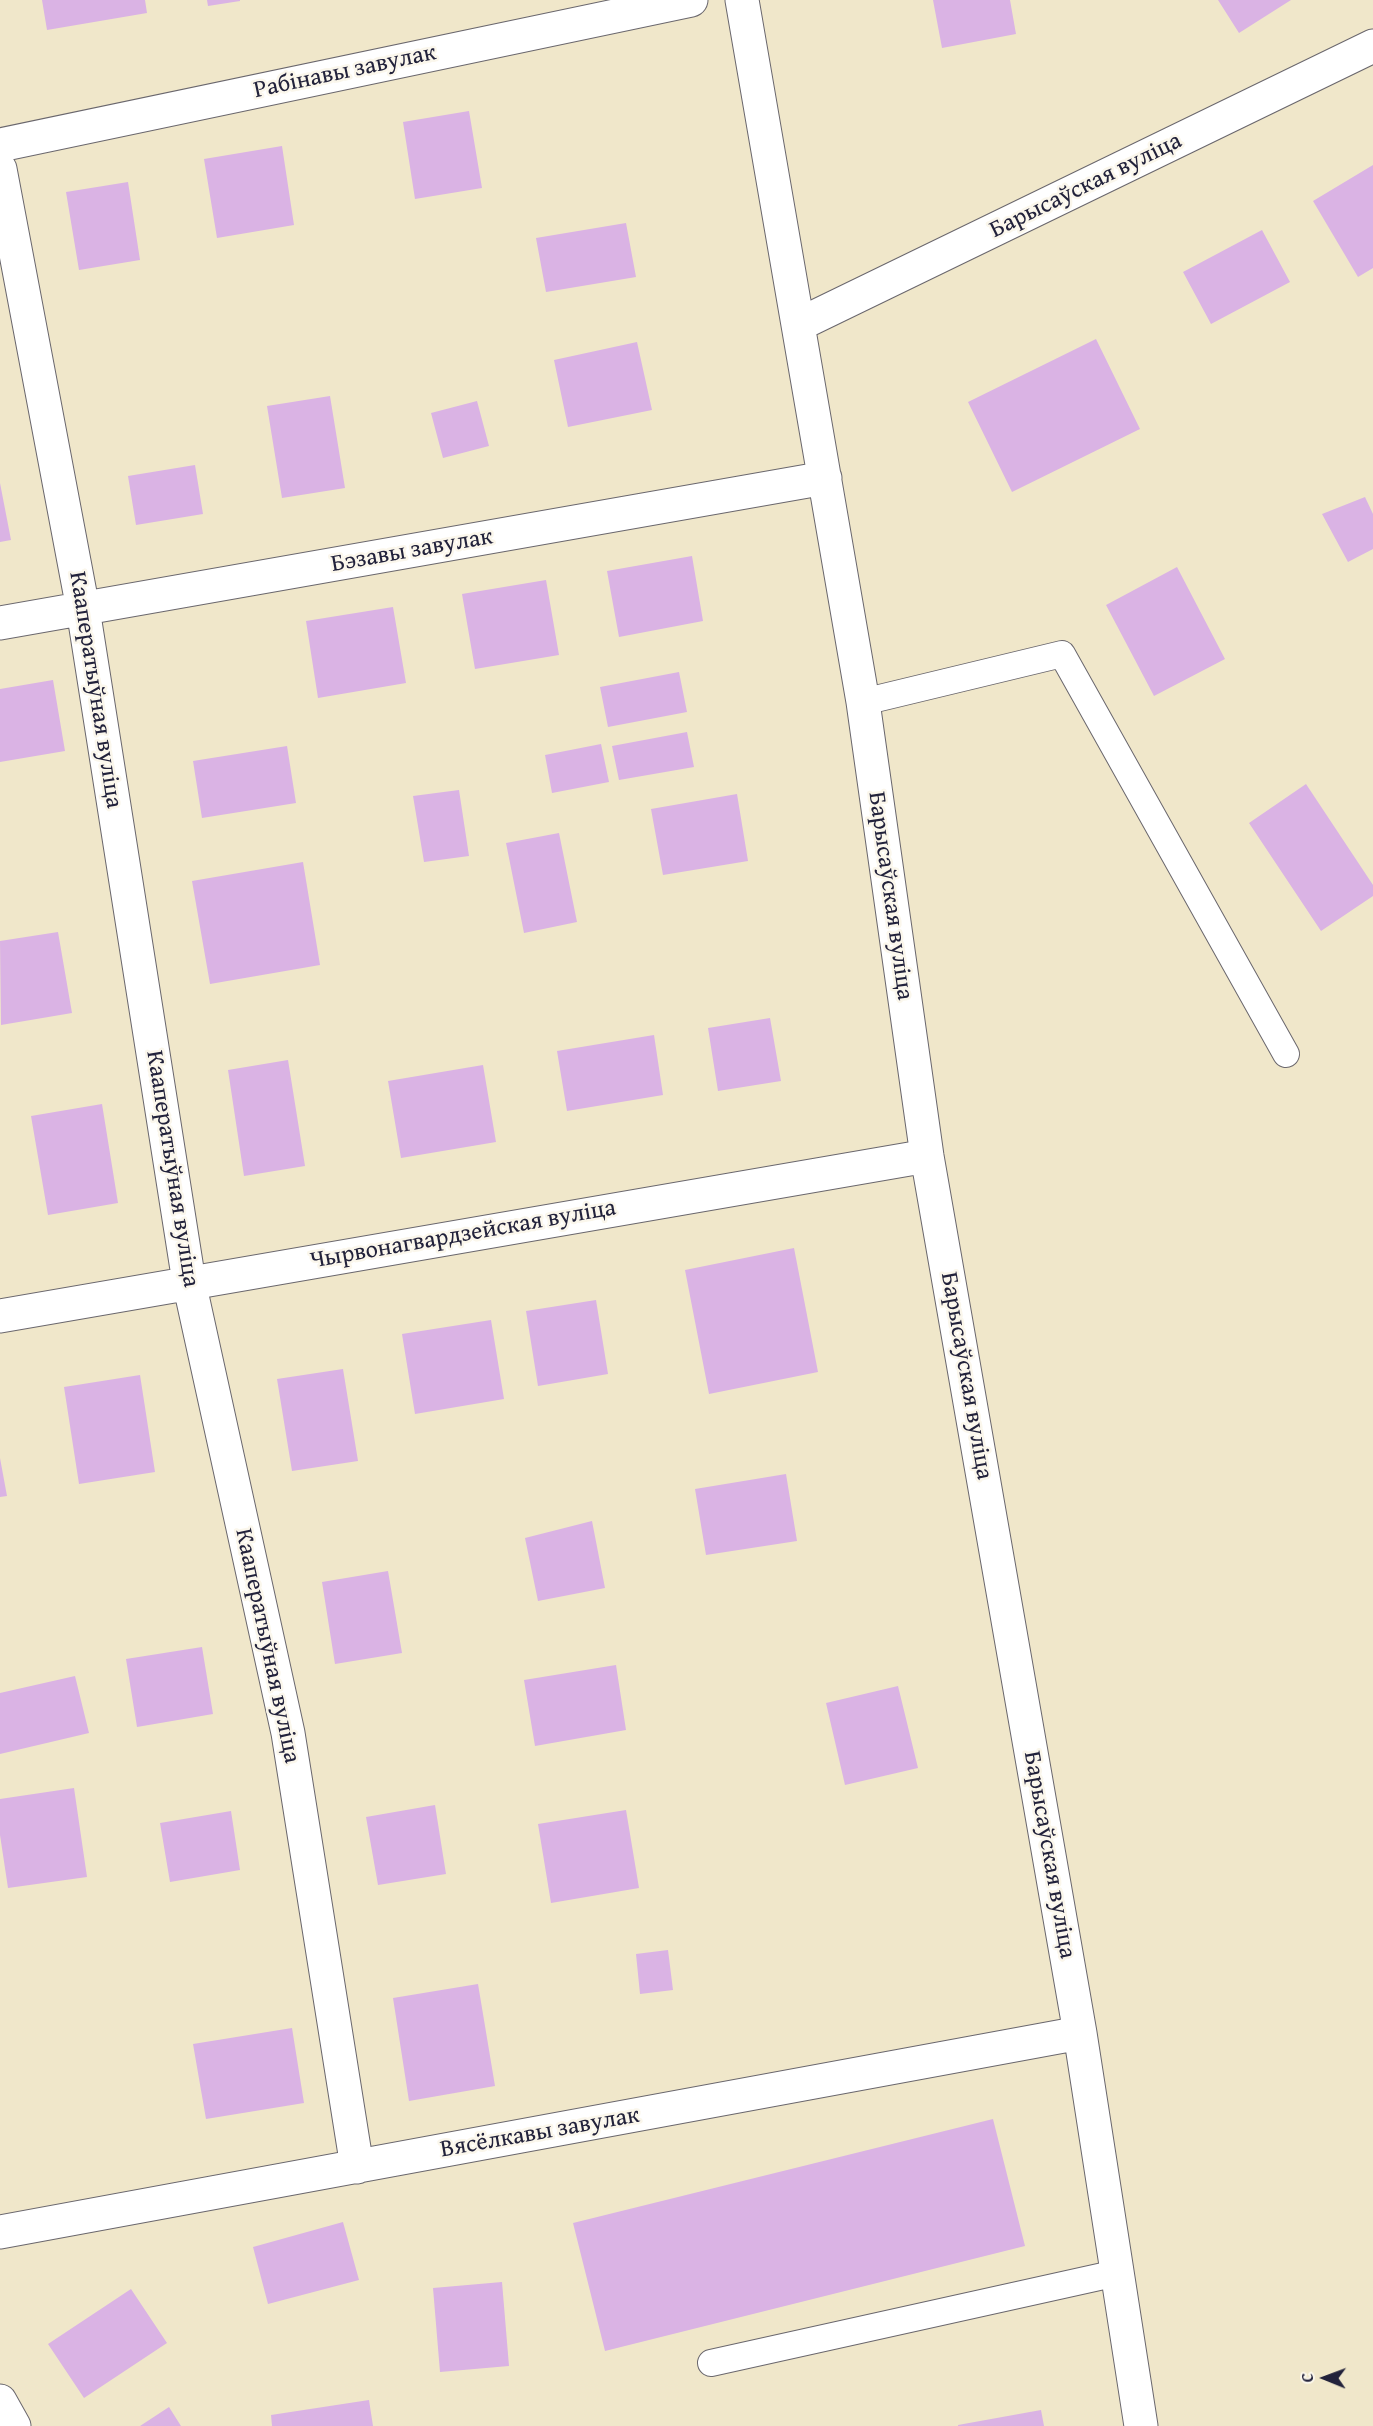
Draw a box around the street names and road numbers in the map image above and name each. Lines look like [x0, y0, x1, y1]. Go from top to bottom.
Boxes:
street label: Рабінавы завулак [251, 39, 439, 105]
street label: Барысаўская вуліца [985, 127, 1187, 245]
street label: Бэзавы завулак [329, 523, 495, 579]
street label: Кааператыўная вуліца [62, 570, 128, 810]
street label: Барысаўская вуліца [861, 790, 919, 1002]
street label: Кааператыўная вуліца [139, 1049, 205, 1289]
street label: Чырвонагвардзейская вуліца [308, 1194, 618, 1276]
street label: Барысаўская вуліца [934, 1270, 998, 1482]
street label: Кааператыўная вуліца [228, 1526, 306, 1766]
street label: Барысаўская вуліца [1017, 1749, 1081, 1961]
street label: Вясёлкавы завулак [438, 2101, 642, 2165]

